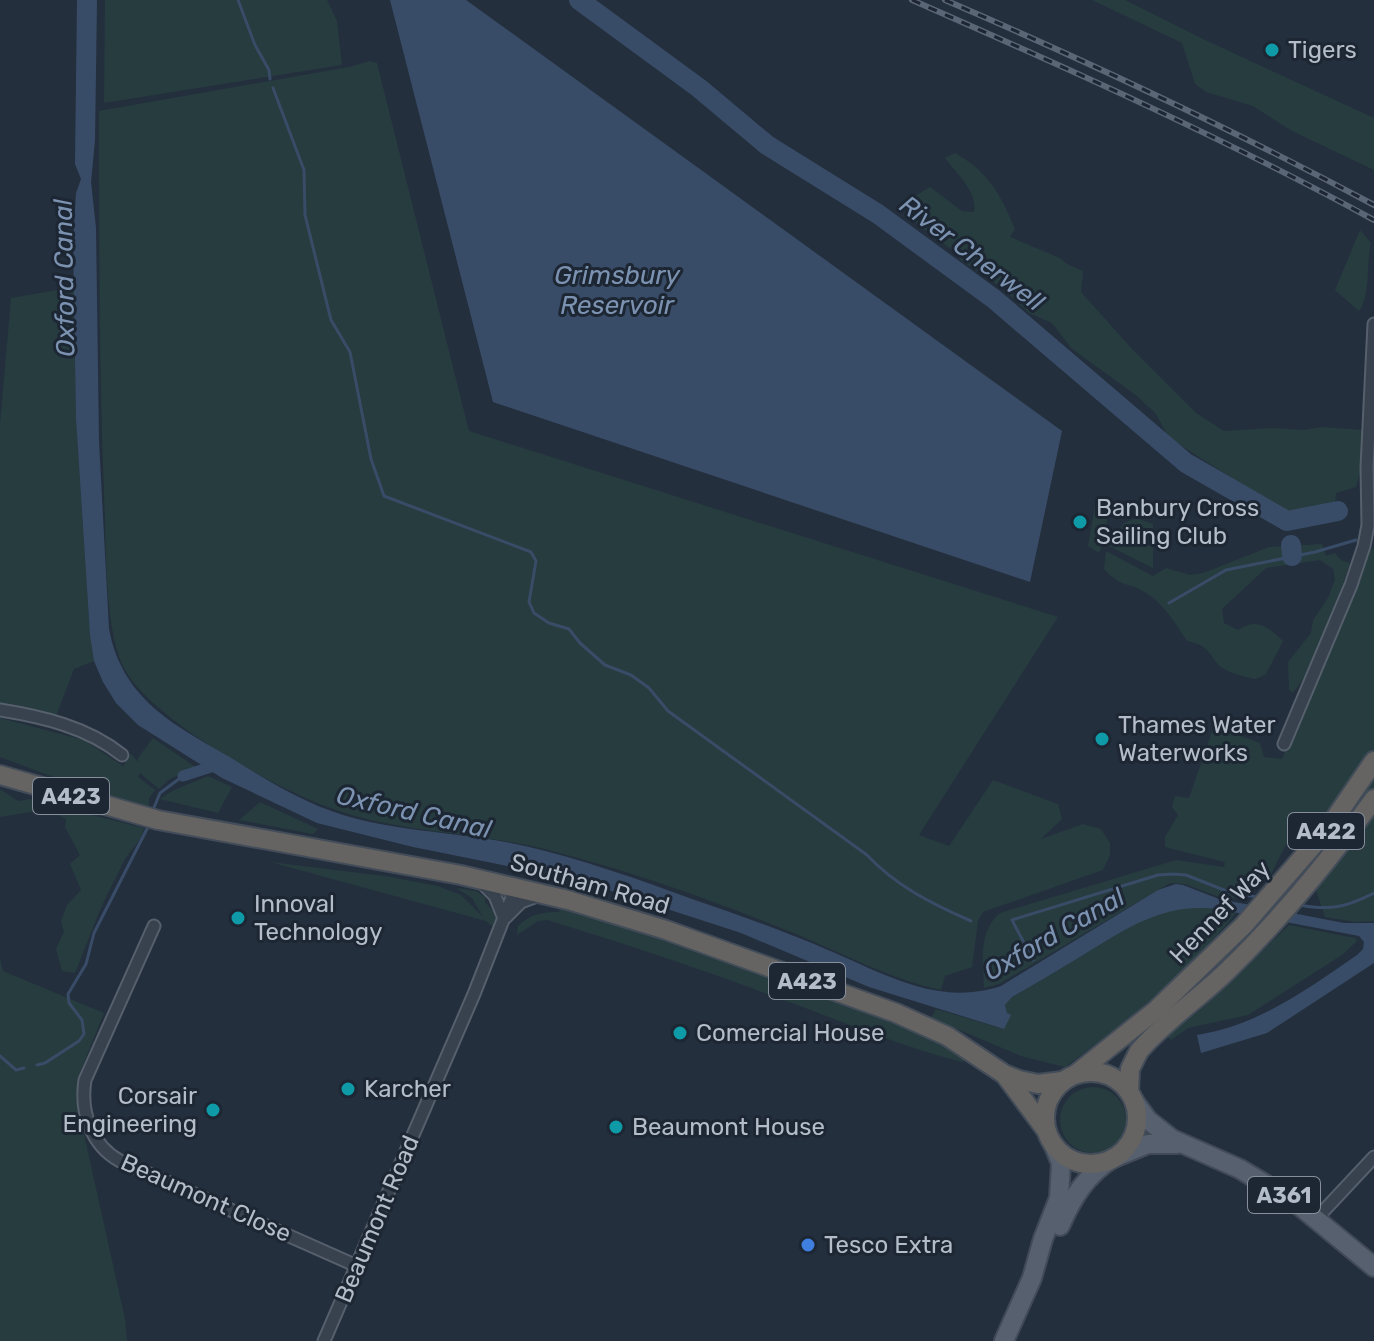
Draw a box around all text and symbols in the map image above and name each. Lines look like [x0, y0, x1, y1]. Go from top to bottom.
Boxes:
place label: Tigers [1288, 36, 1357, 64]
marker: Tigers [1263, 41, 1281, 59]
water label: River Cherwell [893, 189, 1051, 318]
water label: Oxford Canal [48, 198, 81, 357]
water label: Grimsbury Reservoir [554, 260, 680, 321]
place label: Banbury Cross Sailing Club [1096, 494, 1259, 550]
marker: Banbury Cross Sailing Club [1071, 513, 1089, 531]
place label: Thames Water Waterworks [1118, 711, 1276, 767]
marker: Thames Water Waterworks [1093, 730, 1111, 748]
road number: A423 [33, 778, 109, 814]
water label: Oxford Canal [334, 780, 495, 845]
road number: A422 [1288, 813, 1364, 849]
street label: Southam Road [507, 848, 673, 920]
street label: Hennef Way [1164, 855, 1276, 969]
water label: Oxford Canal [978, 881, 1131, 987]
place label: Innoval Technology [254, 890, 382, 946]
marker: Innoval Technology [229, 909, 247, 927]
road number: A423 [769, 963, 845, 999]
place label: Comercial House [696, 1019, 884, 1047]
marker: Comercial House [671, 1024, 689, 1042]
place label: Karcher [364, 1075, 451, 1103]
marker: Karcher [339, 1080, 357, 1098]
place label: Corsair Engineering [63, 1082, 197, 1138]
marker: Corsair Engineering [204, 1101, 222, 1119]
place label: Beaumont House [632, 1113, 825, 1141]
marker: Beaumont House [607, 1118, 625, 1136]
street label: Beaumont Road [329, 1131, 425, 1307]
street label: Beaumont Close [117, 1148, 295, 1248]
road number: A361 [1248, 1177, 1320, 1213]
place label: Tesco Extra [824, 1231, 953, 1259]
marker: Tesco Extra [799, 1236, 817, 1254]

